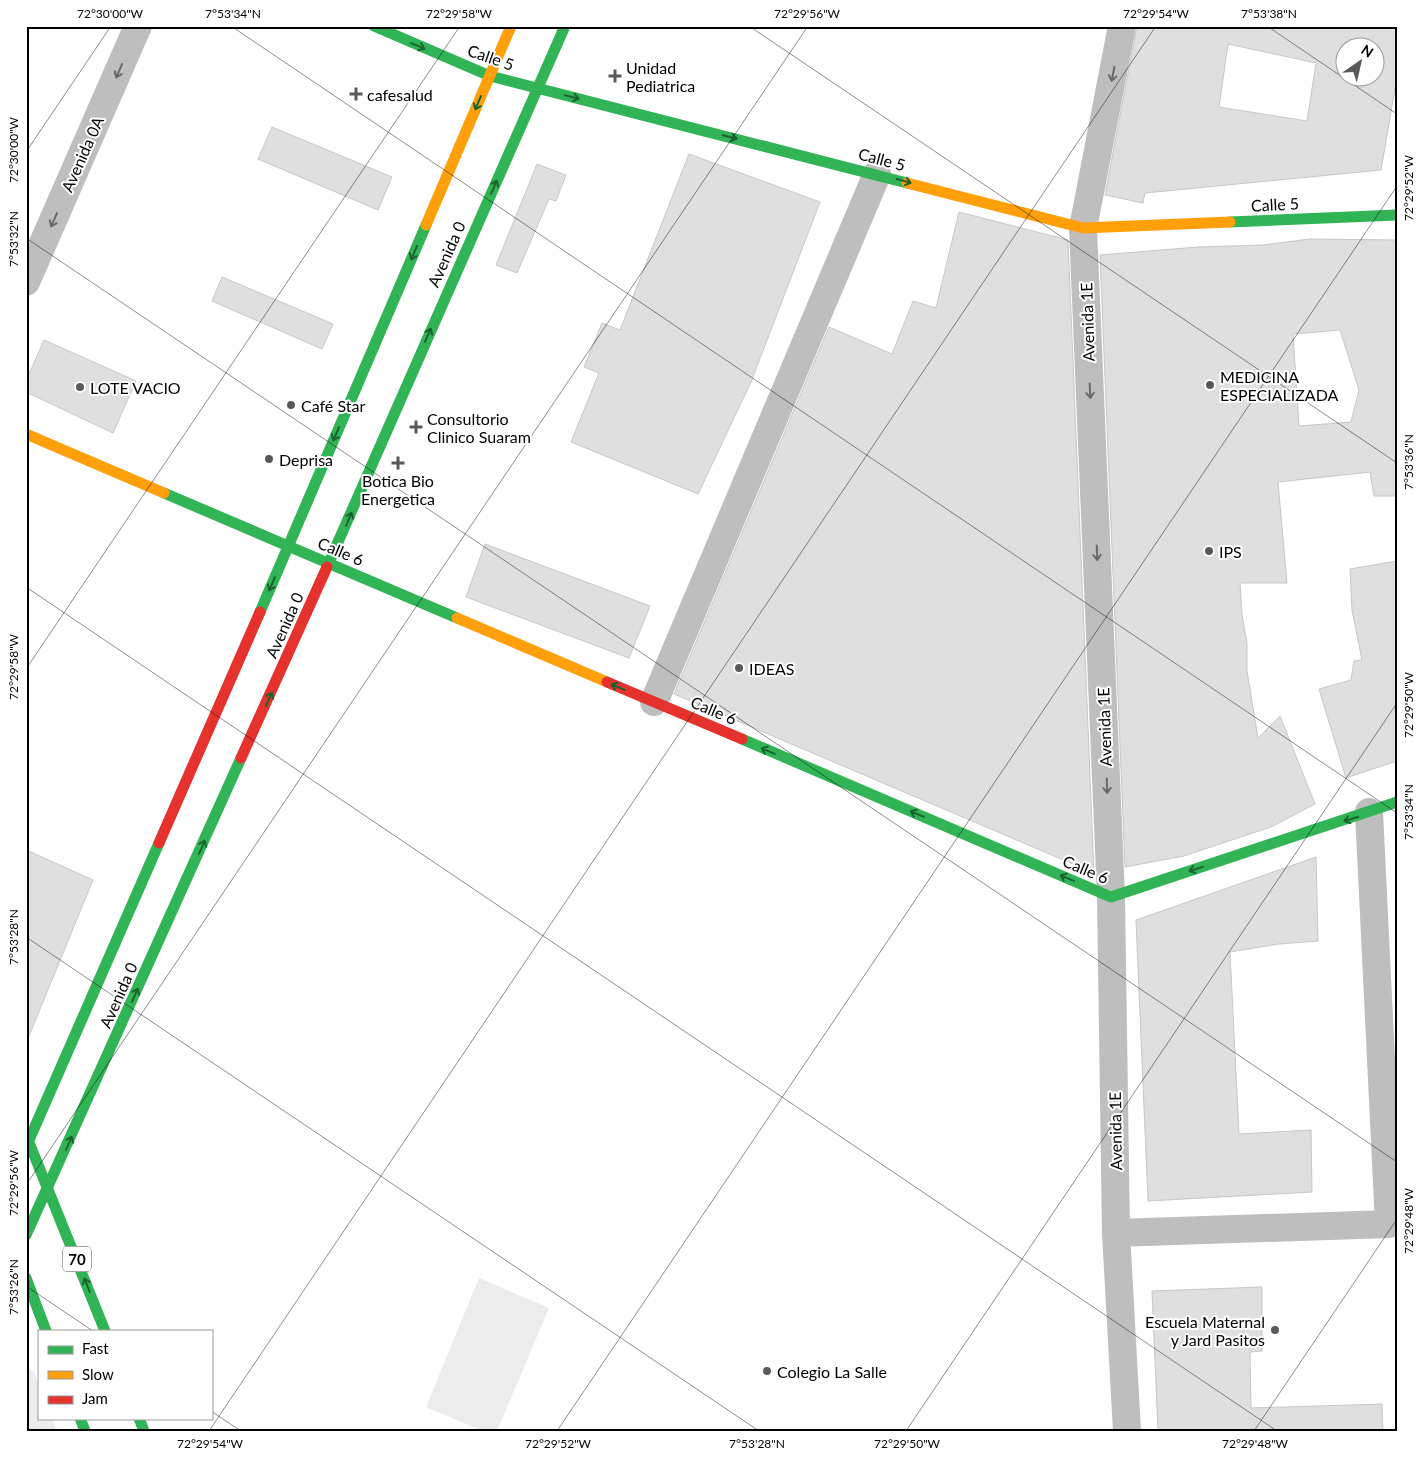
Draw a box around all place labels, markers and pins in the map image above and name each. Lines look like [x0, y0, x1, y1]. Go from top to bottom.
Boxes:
place label: Unidad Pediatrica [626, 58, 695, 95]
marker: Unidad Pediatrica [608, 69, 622, 83]
place label: cafesalud [367, 85, 433, 104]
marker: cafesalud [349, 87, 363, 101]
place label: MEDICINA ESPECIALIZADA [1220, 367, 1339, 404]
place label: LOTE VACIO [90, 378, 181, 397]
marker: MEDICINA ESPECIALIZADA [1204, 379, 1216, 391]
marker: LOTE VACIO [74, 381, 86, 393]
place label: Café Star [301, 396, 365, 415]
marker: Café Star [285, 399, 297, 411]
place label: Consultorio Clinico Suaram [427, 409, 531, 446]
marker: Consultorio Clinico Suaram [409, 420, 423, 434]
place label: Deprisa [279, 450, 333, 469]
marker: Deprisa [263, 453, 275, 465]
marker: Botica Bio Energetica [392, 457, 404, 469]
place label: Botica Bio Energetica [361, 471, 435, 508]
place label: IPS [1219, 542, 1242, 561]
marker: IPS [1203, 545, 1215, 557]
place label: IDEAS [749, 659, 794, 678]
marker: IDEAS [733, 662, 745, 674]
place label: Escuela Maternal y Jard Pasitos [1145, 1312, 1265, 1349]
marker: Escuela Maternal y Jard Pasitos [1269, 1324, 1281, 1336]
place label: Colegio La Salle [777, 1362, 887, 1381]
marker: Colegio La Salle [761, 1365, 773, 1377]

